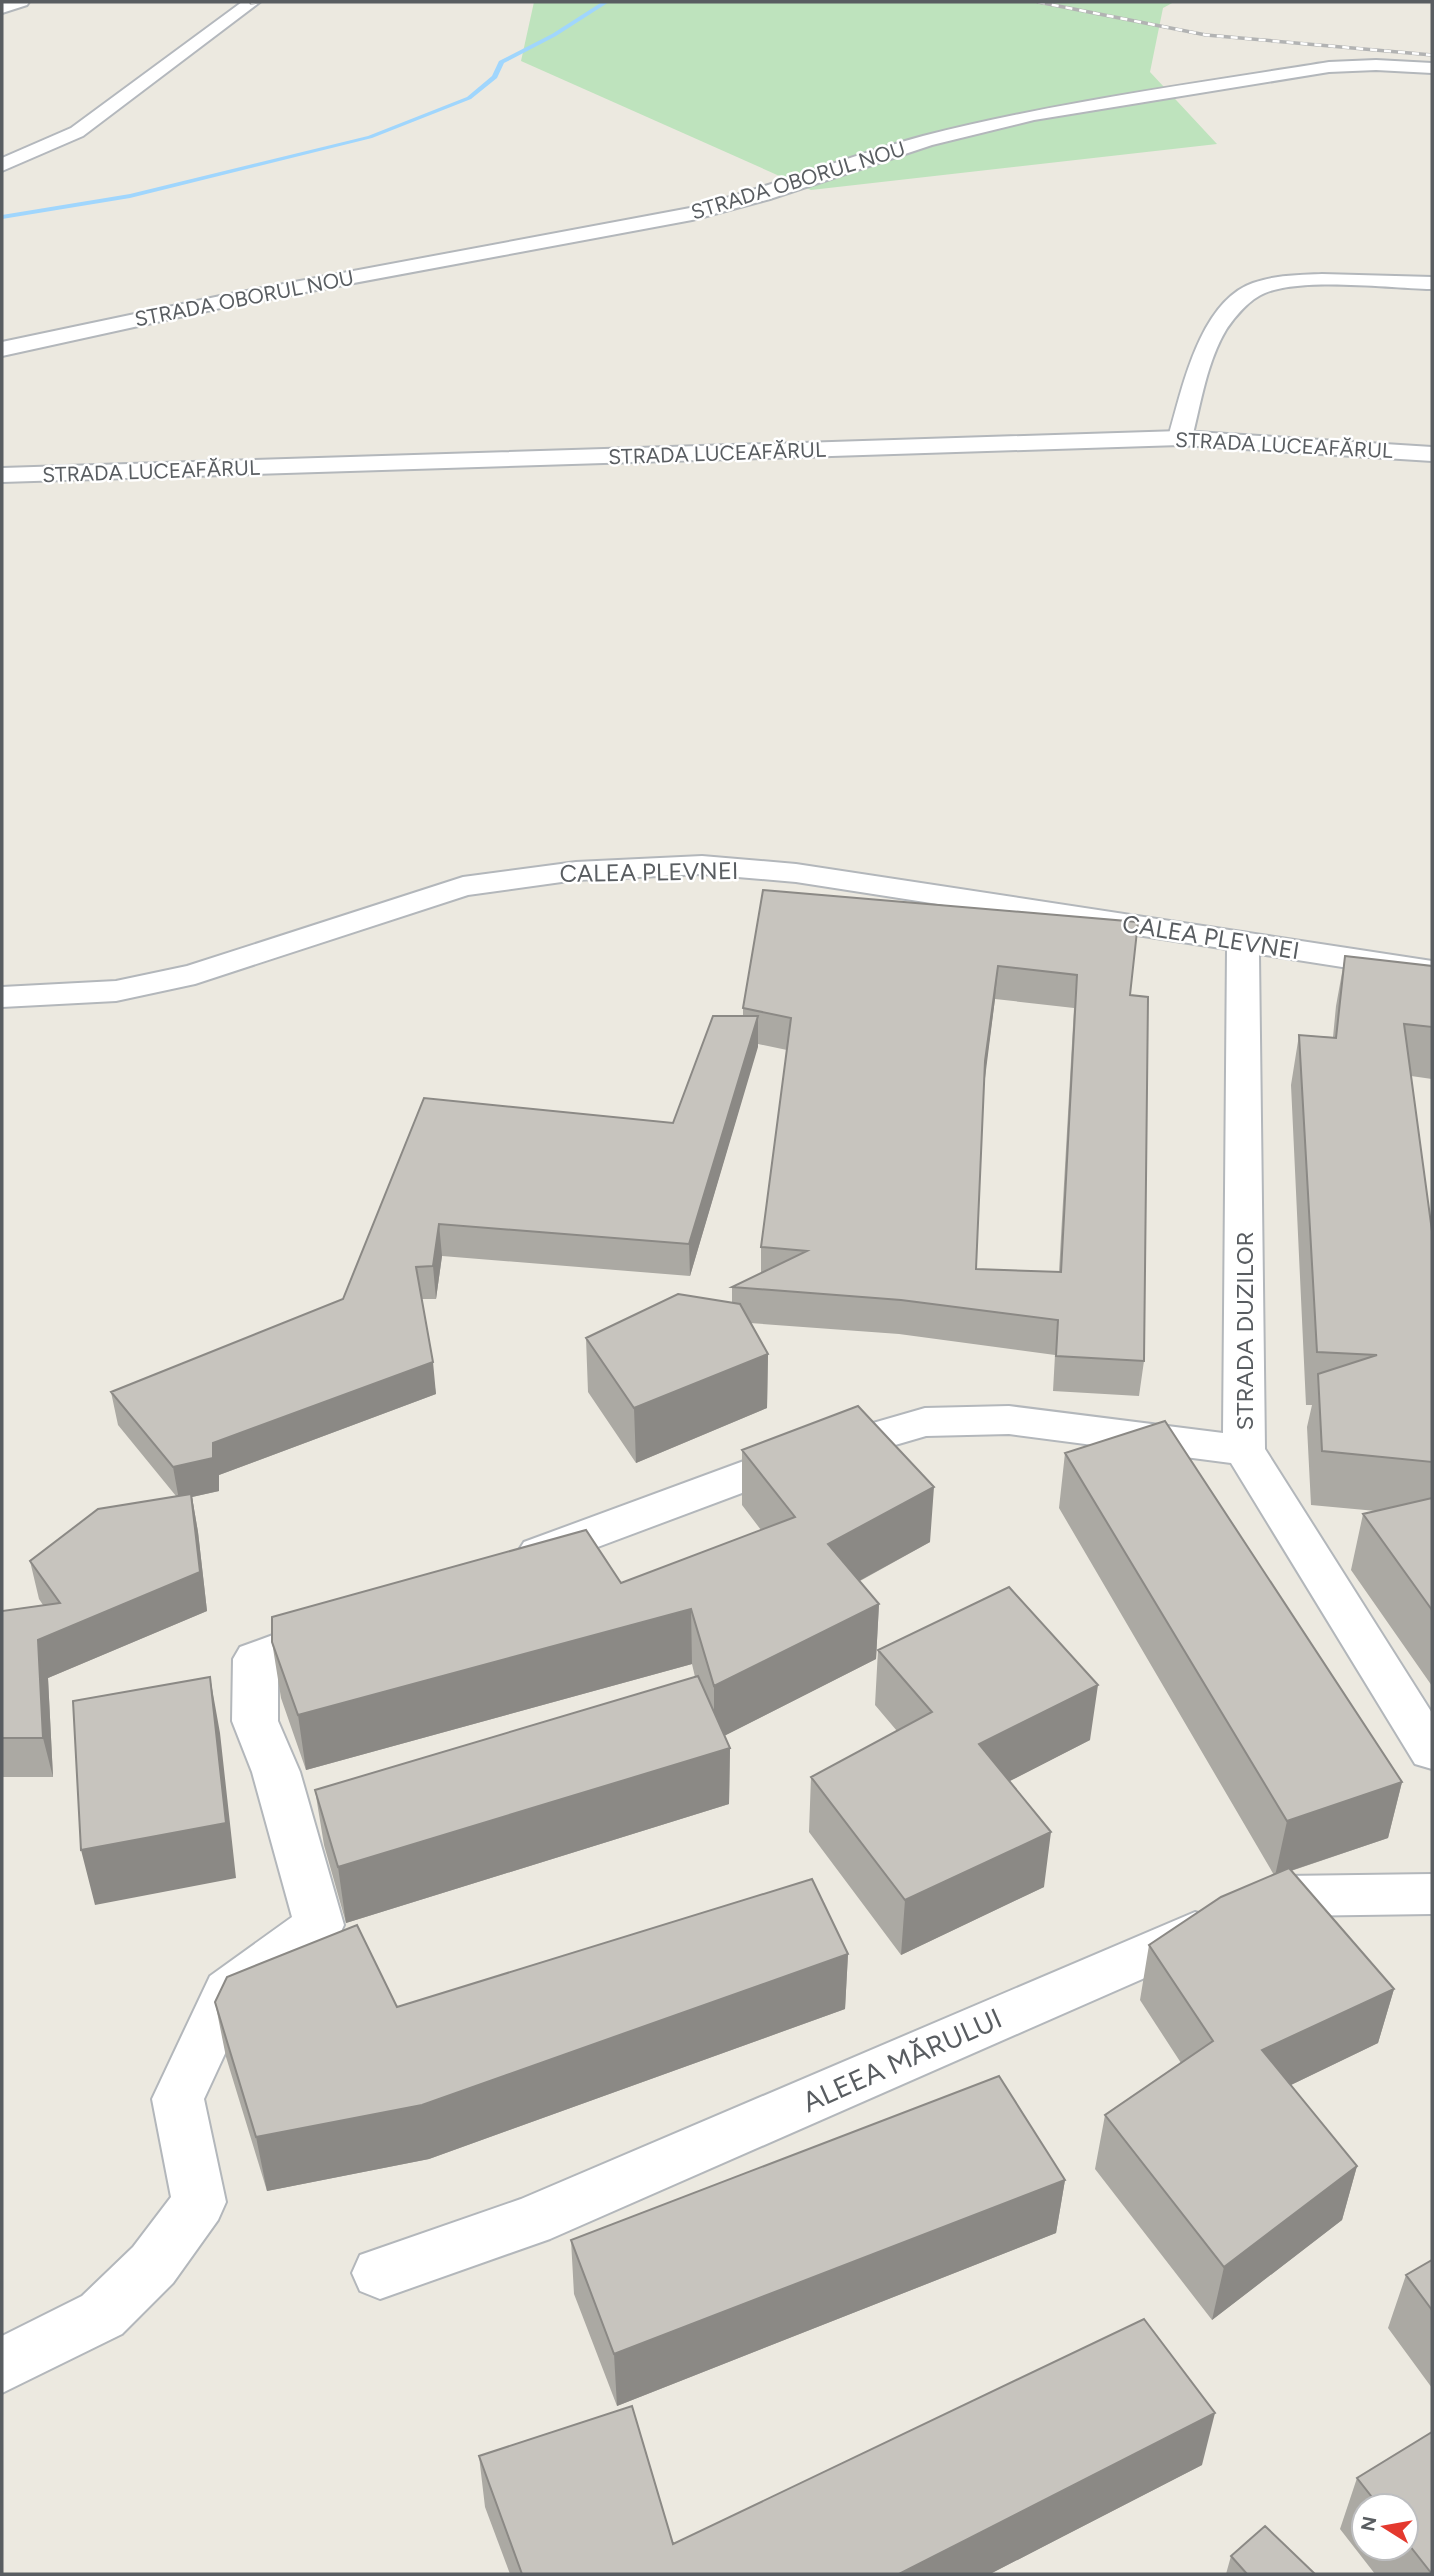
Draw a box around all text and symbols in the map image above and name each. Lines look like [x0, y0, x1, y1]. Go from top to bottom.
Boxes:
street label: STRADA OBORUL NOU [688, 135, 908, 225]
street label: STRADA OBORUL NOU [132, 264, 356, 332]
street label: STRADA LUCEAFĂRUL [1175, 427, 1393, 463]
street label: STRADA LUCEAFĂRUL [608, 437, 826, 469]
street label: STRADA LUCEAFĂRUL [42, 455, 260, 487]
street label: CALEA PLEVNEI [559, 856, 739, 888]
street label: CALEA PLEVNEI [1120, 909, 1302, 965]
street label: STRADA DUZILOR [1230, 1231, 1259, 1431]
street label: ALEEA MĂRULUI [797, 2001, 1007, 2119]
north arrow [1350, 2492, 1420, 2562]
text: N [1356, 2514, 1381, 2533]

